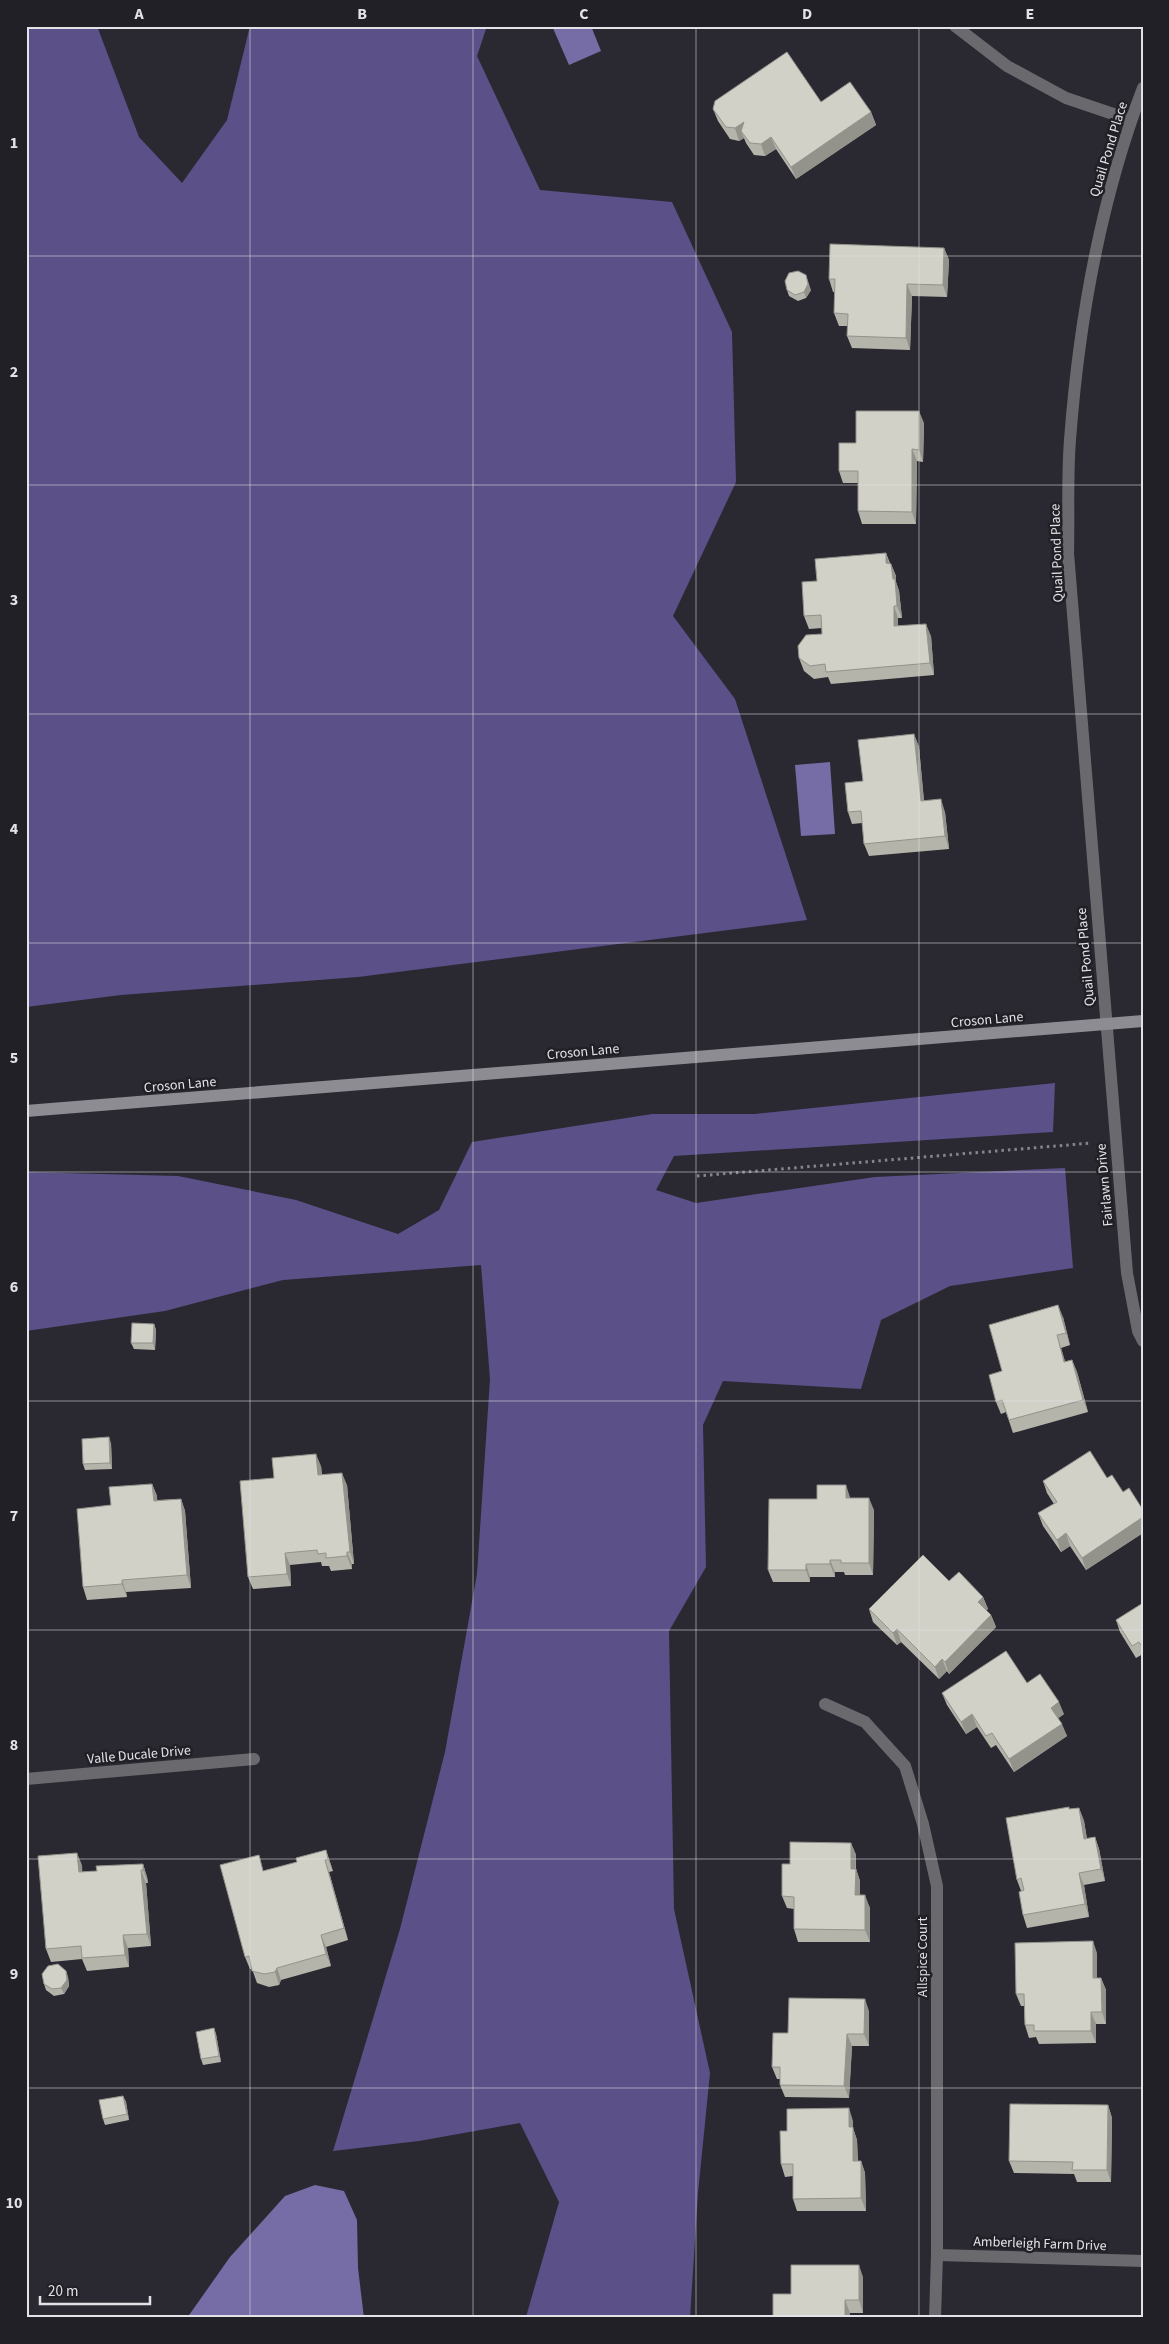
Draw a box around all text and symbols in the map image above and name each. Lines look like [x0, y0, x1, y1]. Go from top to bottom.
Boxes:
text: A [133, 3, 144, 25]
text: B [357, 3, 367, 25]
text: C [579, 3, 589, 25]
text: D [802, 3, 812, 25]
text: E [1026, 3, 1034, 25]
street label: Quail Pond Place [1085, 99, 1133, 199]
text: 1 [10, 132, 18, 154]
text: 2 [10, 361, 18, 383]
street label: Quail Pond Place [1045, 503, 1069, 603]
text: 3 [10, 589, 18, 611]
text: 4 [10, 818, 19, 840]
street label: Quail Pond Place [1072, 907, 1100, 1007]
street label: Croson Lane [950, 1007, 1024, 1033]
street label: Croson Lane [546, 1039, 620, 1065]
text: 5 [10, 1047, 18, 1069]
street label: Croson Lane [143, 1072, 217, 1098]
street label: Fairlawn Drive [1091, 1142, 1119, 1227]
text: 6 [10, 1276, 18, 1298]
text: 7 [10, 1505, 18, 1527]
text: 8 [10, 1734, 18, 1756]
street label: Valle Ducale Drive [86, 1740, 192, 1769]
street label: Allspice Court [913, 1917, 933, 1997]
text: 9 [10, 1963, 18, 1985]
text: 10 [6, 2192, 22, 2214]
street label: Amberleigh Farm Drive [973, 2232, 1107, 2256]
scale bar [40, 2274, 150, 2306]
text: 20 m [48, 2281, 78, 2302]

